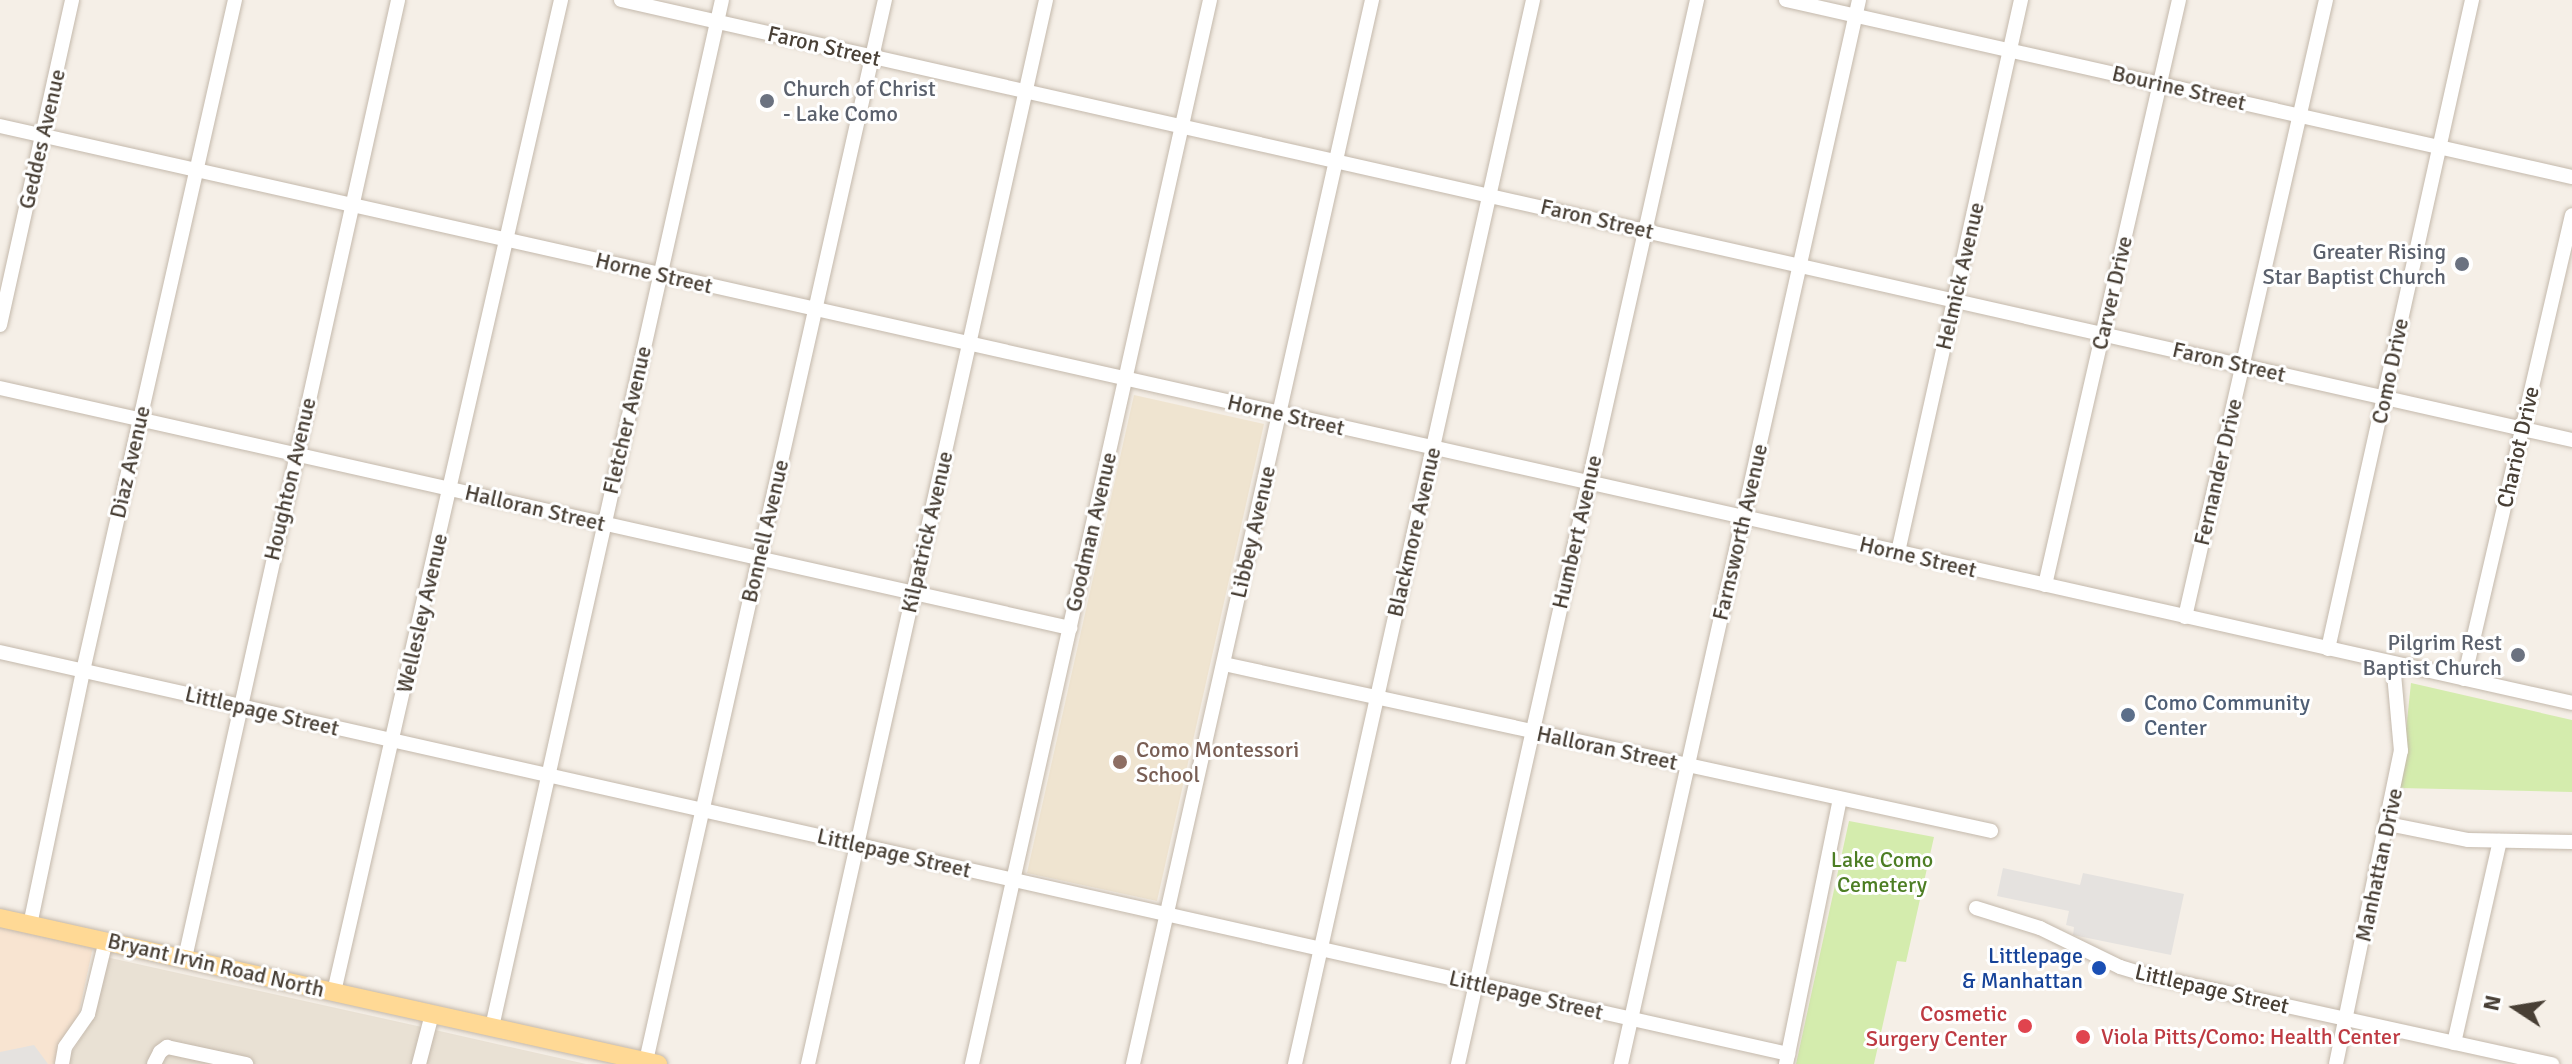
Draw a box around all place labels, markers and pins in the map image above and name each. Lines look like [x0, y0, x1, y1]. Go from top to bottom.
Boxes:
place label: Church of Christ - Lake Como [783, 75, 936, 126]
marker: Church of Christ - Lake Como [758, 92, 776, 110]
place label: Greater Rising Star Baptist Church [2263, 238, 2446, 290]
marker: Greater Rising Star Baptist Church [2453, 255, 2471, 273]
place label: Pilgrim Rest Baptist Church [2363, 629, 2502, 680]
marker: Pilgrim Rest Baptist Church [2509, 646, 2527, 664]
place label: Como Community Center [2144, 689, 2310, 740]
marker: Como Community Center [2119, 706, 2137, 724]
place label: Como Montessori School [1136, 736, 1299, 788]
marker: Como Montessori School [1111, 753, 1129, 771]
place label: Littlepage & Manhattan [1962, 942, 2083, 994]
marker: Littlepage & Manhattan [2090, 959, 2108, 977]
place label: Cosmetic Surgery Center [1866, 1000, 2007, 1052]
marker: Cosmetic Surgery Center [2014, 1015, 2036, 1037]
place label: Viola Pitts/Como: Health Center [2101, 1024, 2400, 1050]
marker: Viola Pitts/Como: Health Center [2072, 1026, 2094, 1048]

